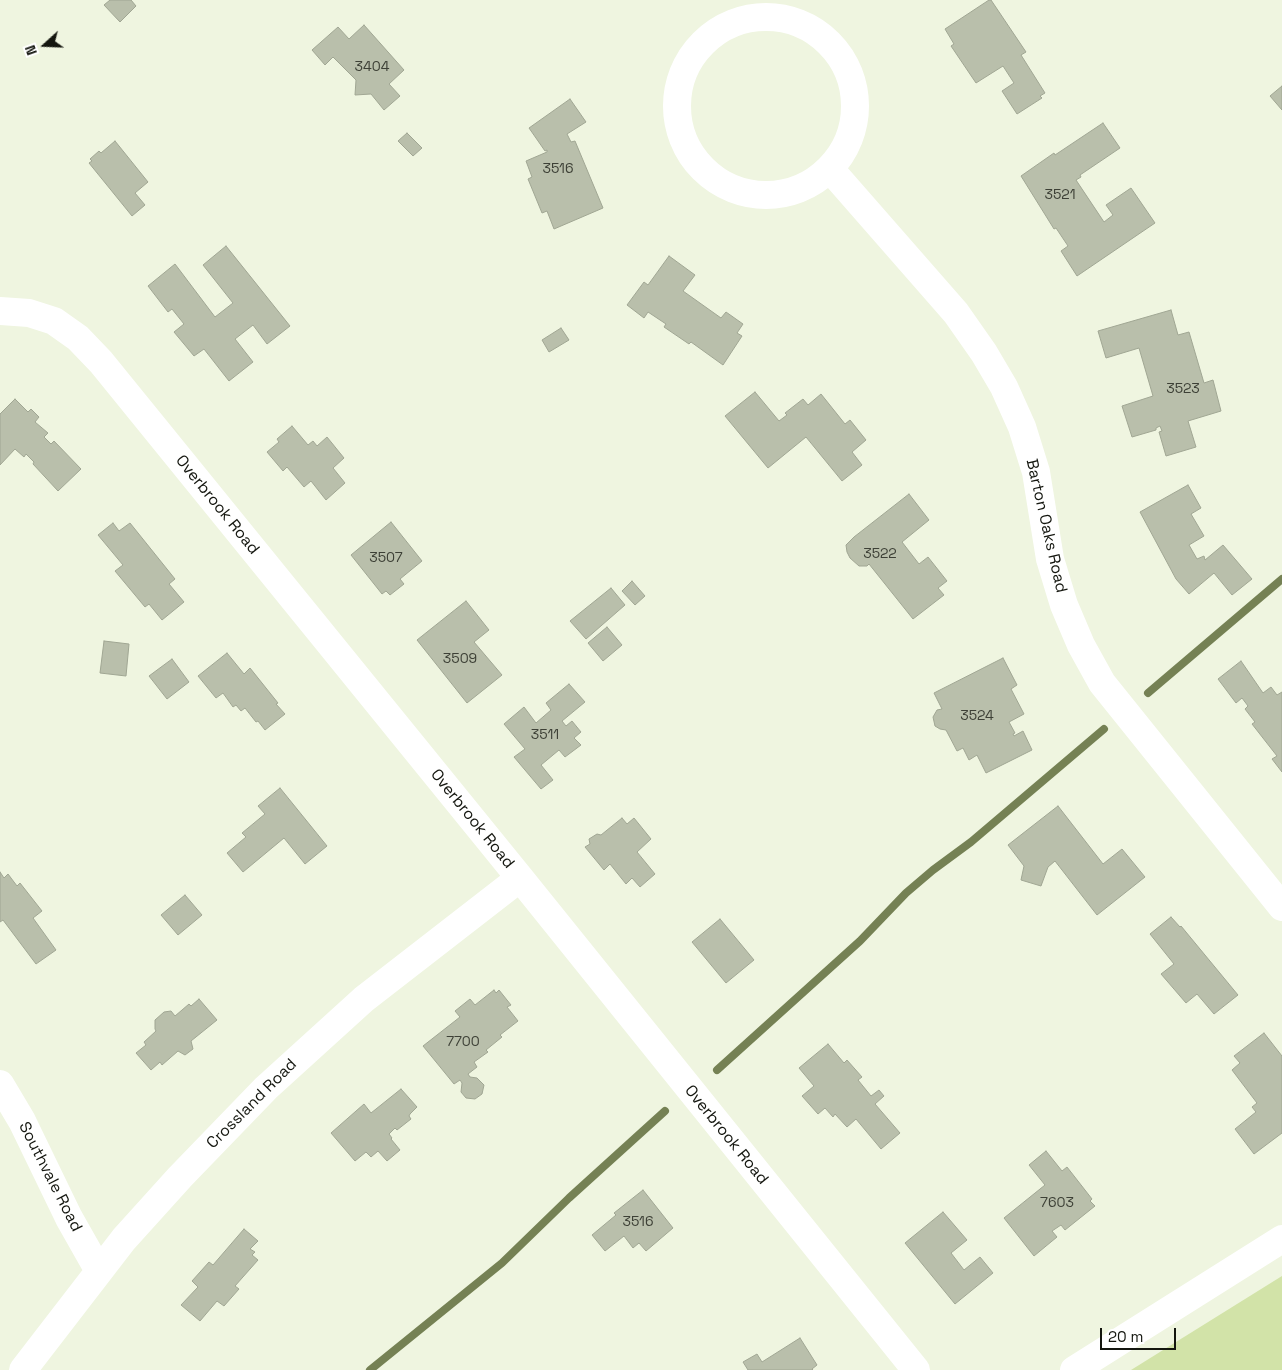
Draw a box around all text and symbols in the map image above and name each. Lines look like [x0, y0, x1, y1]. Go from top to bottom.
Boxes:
north arrow [20, 20, 70, 70]
text: N [21, 43, 41, 58]
house number: 3404 [355, 59, 389, 75]
house number: 3516 [542, 161, 574, 177]
house number: 3521 [1044, 187, 1076, 203]
house number: 3523 [1166, 381, 1200, 397]
street label: Overbrook Road [171, 451, 263, 559]
street label: Barton Oaks Road [1021, 457, 1071, 595]
house number: 3522 [863, 546, 897, 562]
house number: 3507 [369, 550, 403, 566]
house number: 3509 [443, 651, 477, 667]
house number: 3524 [960, 708, 994, 724]
house number: 3511 [531, 727, 559, 743]
street label: Overbrook Road [426, 765, 518, 873]
house number: 7700 [446, 1034, 480, 1050]
street label: Crossland Road [203, 1055, 301, 1153]
street label: Overbrook Road [680, 1081, 772, 1189]
street label: Southvale Road [14, 1119, 86, 1235]
house number: 7603 [1040, 1195, 1074, 1211]
house number: 3516 [622, 1214, 654, 1230]
scale bar [1102, 1318, 1178, 1350]
text: 20 m [1108, 1327, 1143, 1346]

